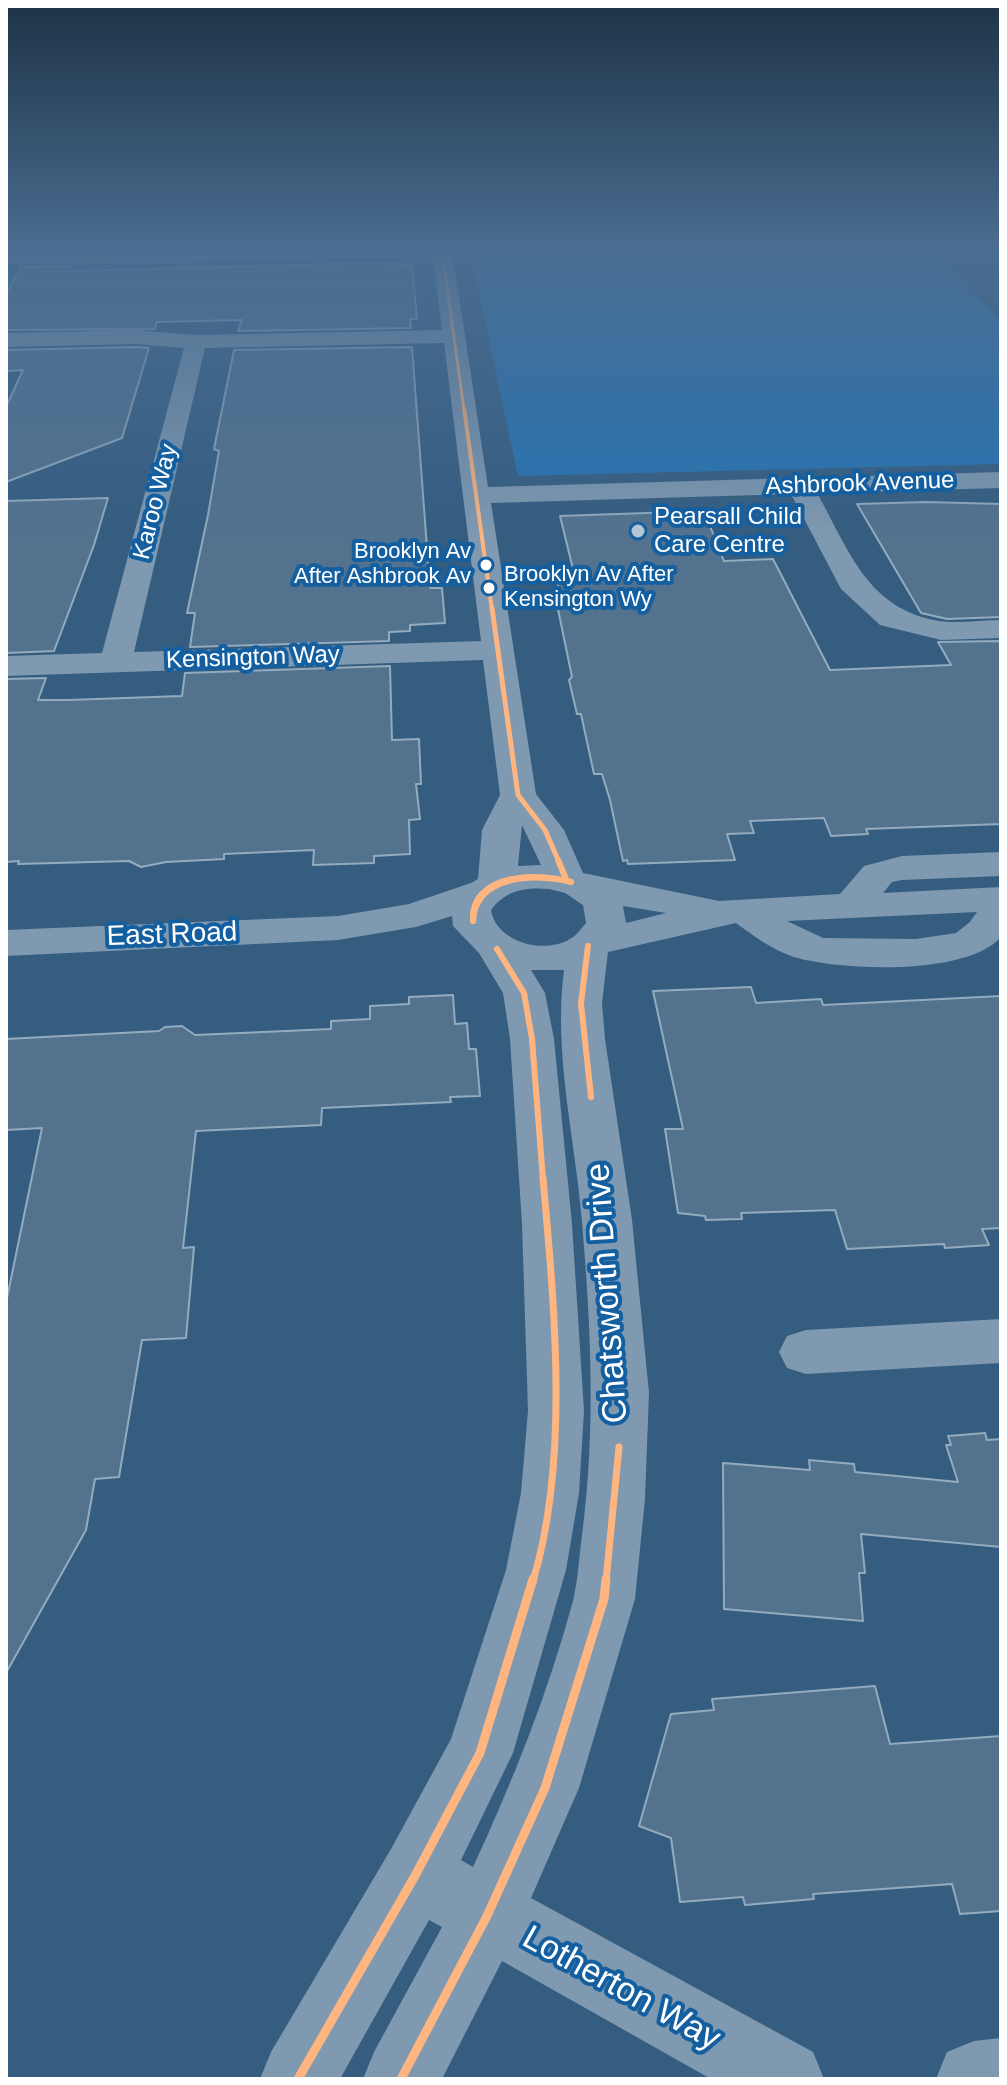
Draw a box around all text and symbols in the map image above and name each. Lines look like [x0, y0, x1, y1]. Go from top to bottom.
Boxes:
street label: Karoo Way [128, 441, 184, 563]
street label: Ashbrook Avenue [765, 466, 955, 502]
place label: Pearsall Child Care Centre [654, 503, 802, 559]
marker: Pearsall Child Care Centre [629, 522, 647, 540]
place label: Brooklyn Av After Ashbrook Av [294, 539, 471, 590]
marker: Brooklyn Av After Ashbrook Av [478, 557, 494, 573]
place label: Brooklyn Av After Kensington Wy [504, 562, 674, 614]
marker: Brooklyn Av After Kensington Wy [481, 580, 497, 596]
street label: Kensington Way [166, 641, 340, 675]
street label: East Road [106, 916, 238, 954]
street label: Chatsworth Drive [579, 1162, 637, 1424]
street label: Lotherton Way [515, 1918, 727, 2060]

